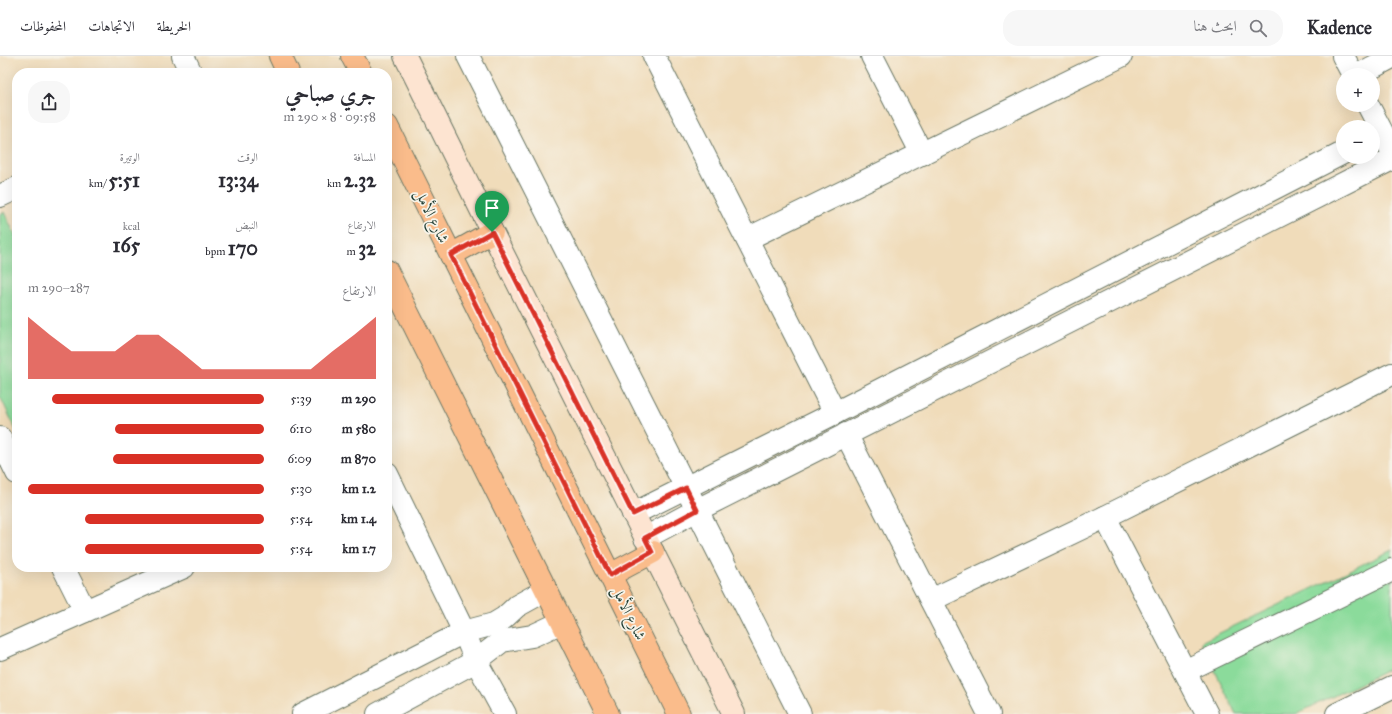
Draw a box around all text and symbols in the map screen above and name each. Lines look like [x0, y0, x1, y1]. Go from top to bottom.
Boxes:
search box [1003, 10, 1283, 46]
text: Kadence [1307, 16, 1372, 39]
text: ابحث هنا [1194, 17, 1237, 35]
icon: search [1247, 17, 1269, 39]
text: المحفوظات [20, 18, 66, 35]
text: الاتجاهات [88, 18, 135, 35]
text: الخريطة [157, 18, 191, 35]
map controls [1336, 68, 1380, 164]
button: + [1336, 68, 1380, 112]
text: جري صباحي [285, 80, 376, 107]
button: share [28, 81, 70, 123]
text: 09:58 · 8 × 290 m [284, 109, 376, 125]
button: − [1336, 120, 1380, 164]
text: الوتيرة [120, 151, 140, 164]
text: الوقت [237, 151, 258, 164]
text: المسافة [354, 151, 376, 164]
text: 5:51 [108, 168, 140, 192]
text: 13:34 [218, 168, 258, 192]
text: 2.32 [344, 168, 376, 192]
text: /km [89, 177, 108, 190]
text: km [327, 177, 344, 190]
street label: شارع الأمل [408, 185, 455, 248]
pin [475, 191, 509, 232]
icon: arrive [481, 197, 503, 219]
text: النبض [235, 219, 258, 232]
text: الارتفاع [347, 219, 376, 232]
text: kcal [123, 220, 140, 233]
text: 165 [113, 233, 140, 257]
text: 170 [228, 236, 258, 260]
text: 32 [358, 236, 376, 260]
text: bpm [205, 245, 228, 258]
text: m [347, 245, 358, 258]
text: 287–290 m [28, 280, 90, 296]
text: الارتفاع [342, 283, 376, 299]
text: 5:39 [291, 391, 312, 407]
text: 290 m [341, 391, 376, 407]
text: 6:10 [289, 421, 312, 437]
text: 580 m [342, 421, 376, 437]
text: 6:09 [288, 451, 312, 467]
text: 870 m [341, 451, 376, 467]
text: 5:30 [290, 481, 312, 497]
text: 1.2 km [342, 481, 376, 497]
text: 5:54 [290, 511, 312, 527]
text: 1.4 km [341, 511, 376, 527]
text: 5:54 [290, 541, 312, 557]
text: 1.7 km [342, 541, 376, 557]
street label: شارع الأمل [605, 582, 652, 645]

